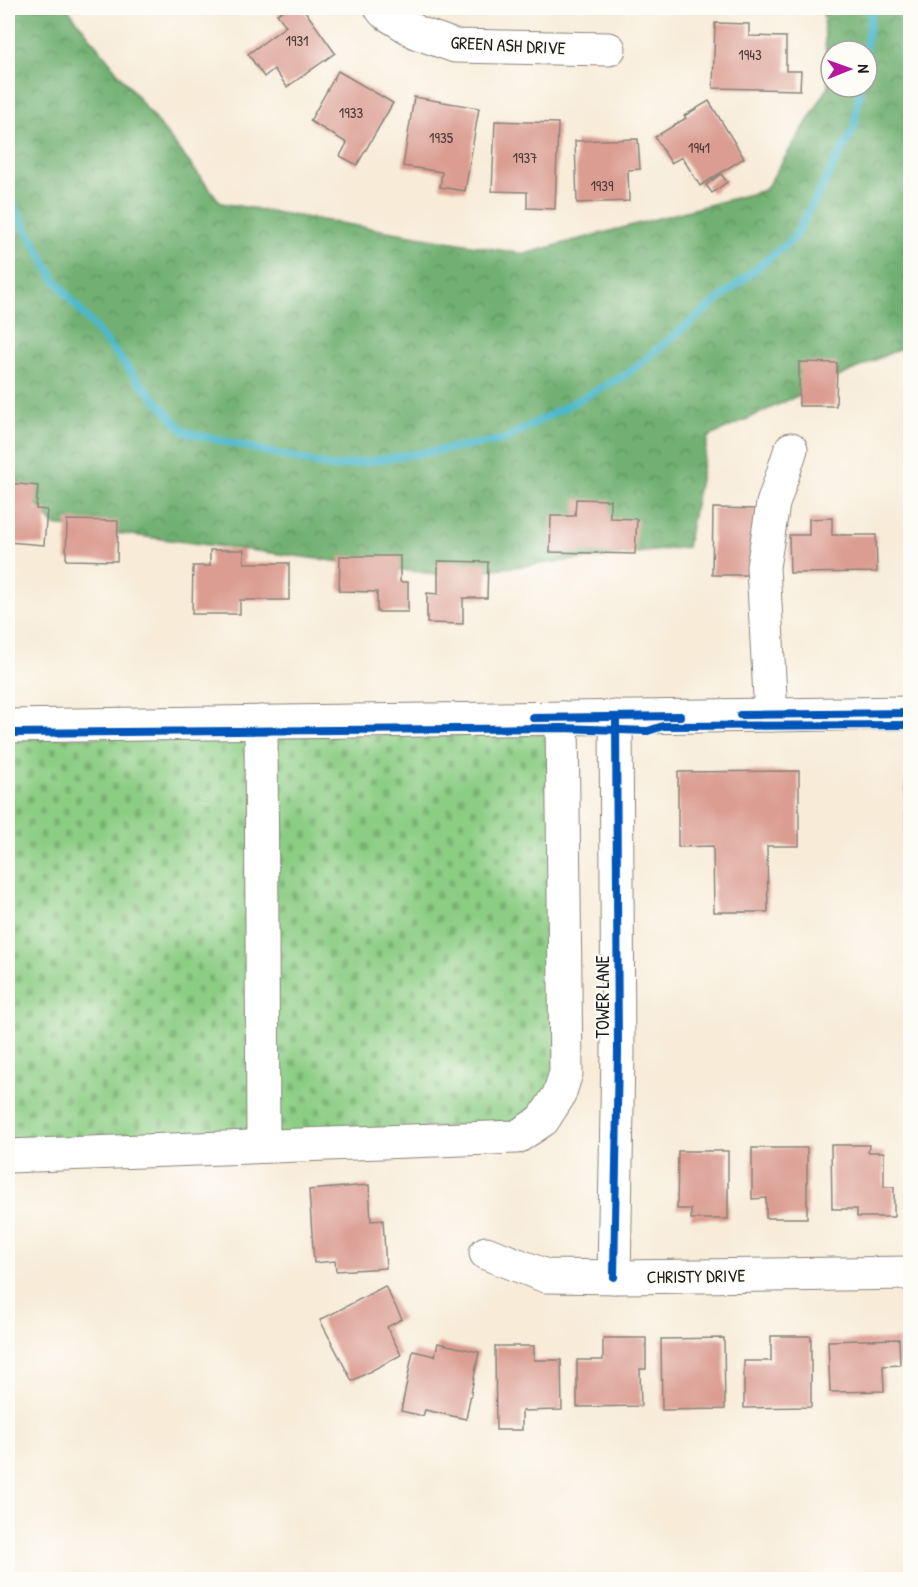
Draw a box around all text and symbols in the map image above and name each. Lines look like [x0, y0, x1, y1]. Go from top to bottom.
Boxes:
house number: 1931 [285, 30, 309, 51]
street label: GREEN ASH DRIVE [450, 30, 566, 60]
north arrow [819, 39, 879, 99]
house number: 1943 [738, 44, 762, 65]
text: N [853, 64, 875, 74]
house number: 1933 [339, 102, 363, 123]
house number: 1935 [429, 127, 454, 148]
house number: 1941 [688, 137, 710, 158]
house number: 1937 [512, 147, 538, 168]
house number: 1939 [590, 175, 614, 196]
street label: TOWER LANE [590, 956, 615, 1038]
street label: CHRISTY DRIVE [647, 1263, 746, 1289]

